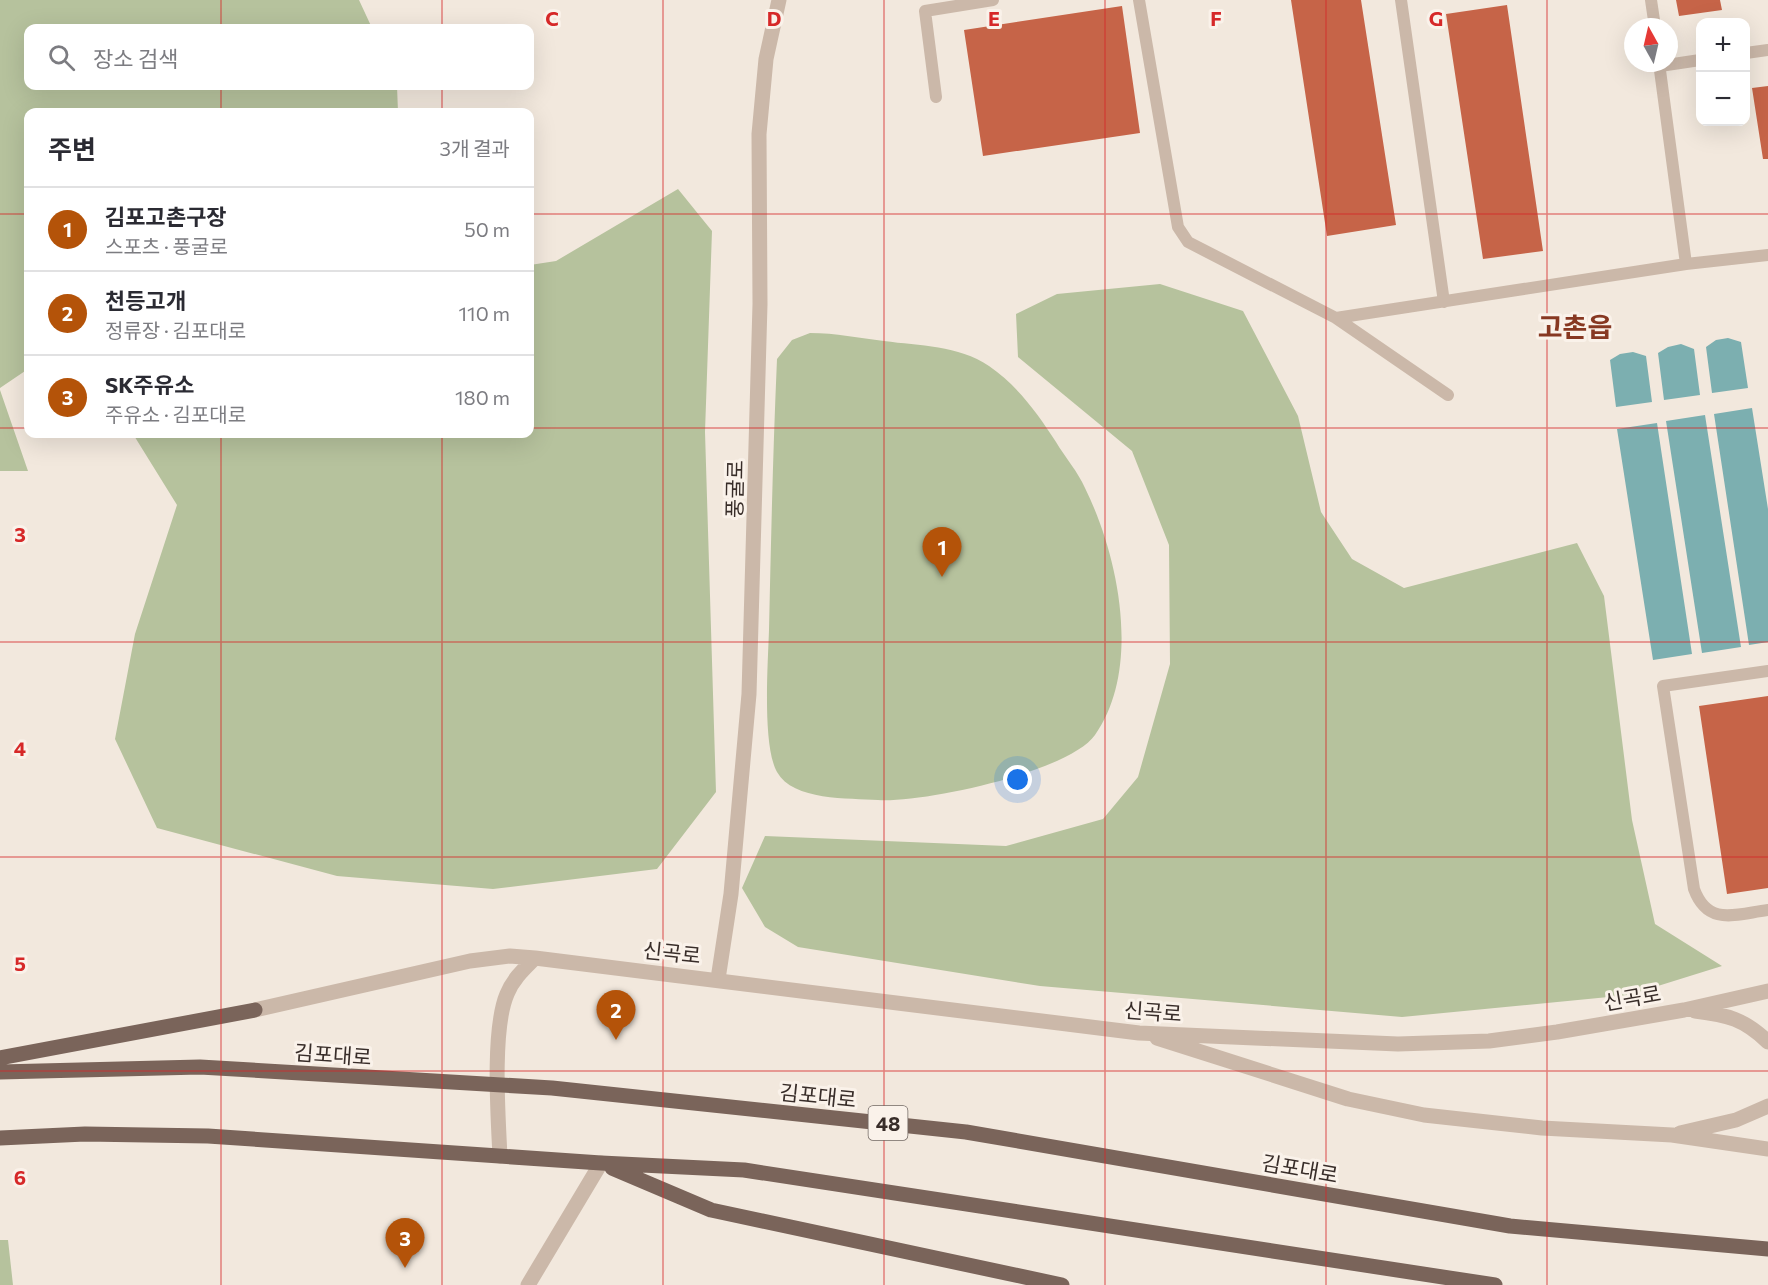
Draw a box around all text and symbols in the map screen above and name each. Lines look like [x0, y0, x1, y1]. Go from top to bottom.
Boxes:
text: C [545, 6, 559, 30]
text: D [767, 6, 781, 30]
text: E [988, 6, 1000, 30]
text: F [1210, 6, 1222, 30]
text: G [1429, 6, 1443, 30]
north arrow [1624, 18, 1678, 72]
map controls [1696, 18, 1750, 126]
button: + [1696, 18, 1750, 72]
search box [24, 24, 534, 90]
icon: search [45, 41, 78, 74]
text: 장소 검색 [93, 45, 178, 72]
button: − [1696, 72, 1750, 126]
text: 주변 [48, 133, 96, 164]
text: 3개 결과 [440, 136, 510, 160]
text: 김포고촌구장 [105, 203, 226, 230]
text: 1 [63, 217, 72, 241]
text: 50 m [464, 217, 510, 241]
text: 스포츠 · 풍굴로 [105, 234, 228, 258]
text: 천등고개 [105, 287, 186, 314]
text: 2 [62, 301, 73, 325]
text: 110 m [459, 301, 510, 325]
district label: 고촌읍 [1538, 310, 1612, 343]
text: 정류장 · 김포대로 [105, 318, 246, 342]
text: SK주유소 [105, 371, 194, 398]
text: 3 [62, 385, 73, 409]
text: 180 m [455, 385, 510, 409]
text: 주유소 · 김포대로 [105, 402, 246, 426]
street label: 풍굴로 [721, 460, 747, 518]
text: 3 [14, 522, 26, 546]
pin: 1 [922, 528, 962, 577]
text: 4 [14, 736, 26, 760]
your location [1003, 765, 1032, 794]
street label: 신곡로 [642, 937, 702, 967]
text: 5 [14, 951, 26, 975]
street label: 신곡로 [1601, 980, 1663, 1014]
pin: 2 [596, 990, 636, 1040]
street label: 신곡로 [1123, 997, 1183, 1025]
street label: 김포대로 [294, 1039, 372, 1069]
street label: 김포대로 [778, 1079, 858, 1111]
road number: 48 [868, 1106, 908, 1140]
street label: 김포대로 [1260, 1149, 1340, 1187]
text: 6 [14, 1165, 26, 1189]
pin: 3 [386, 1218, 424, 1268]

